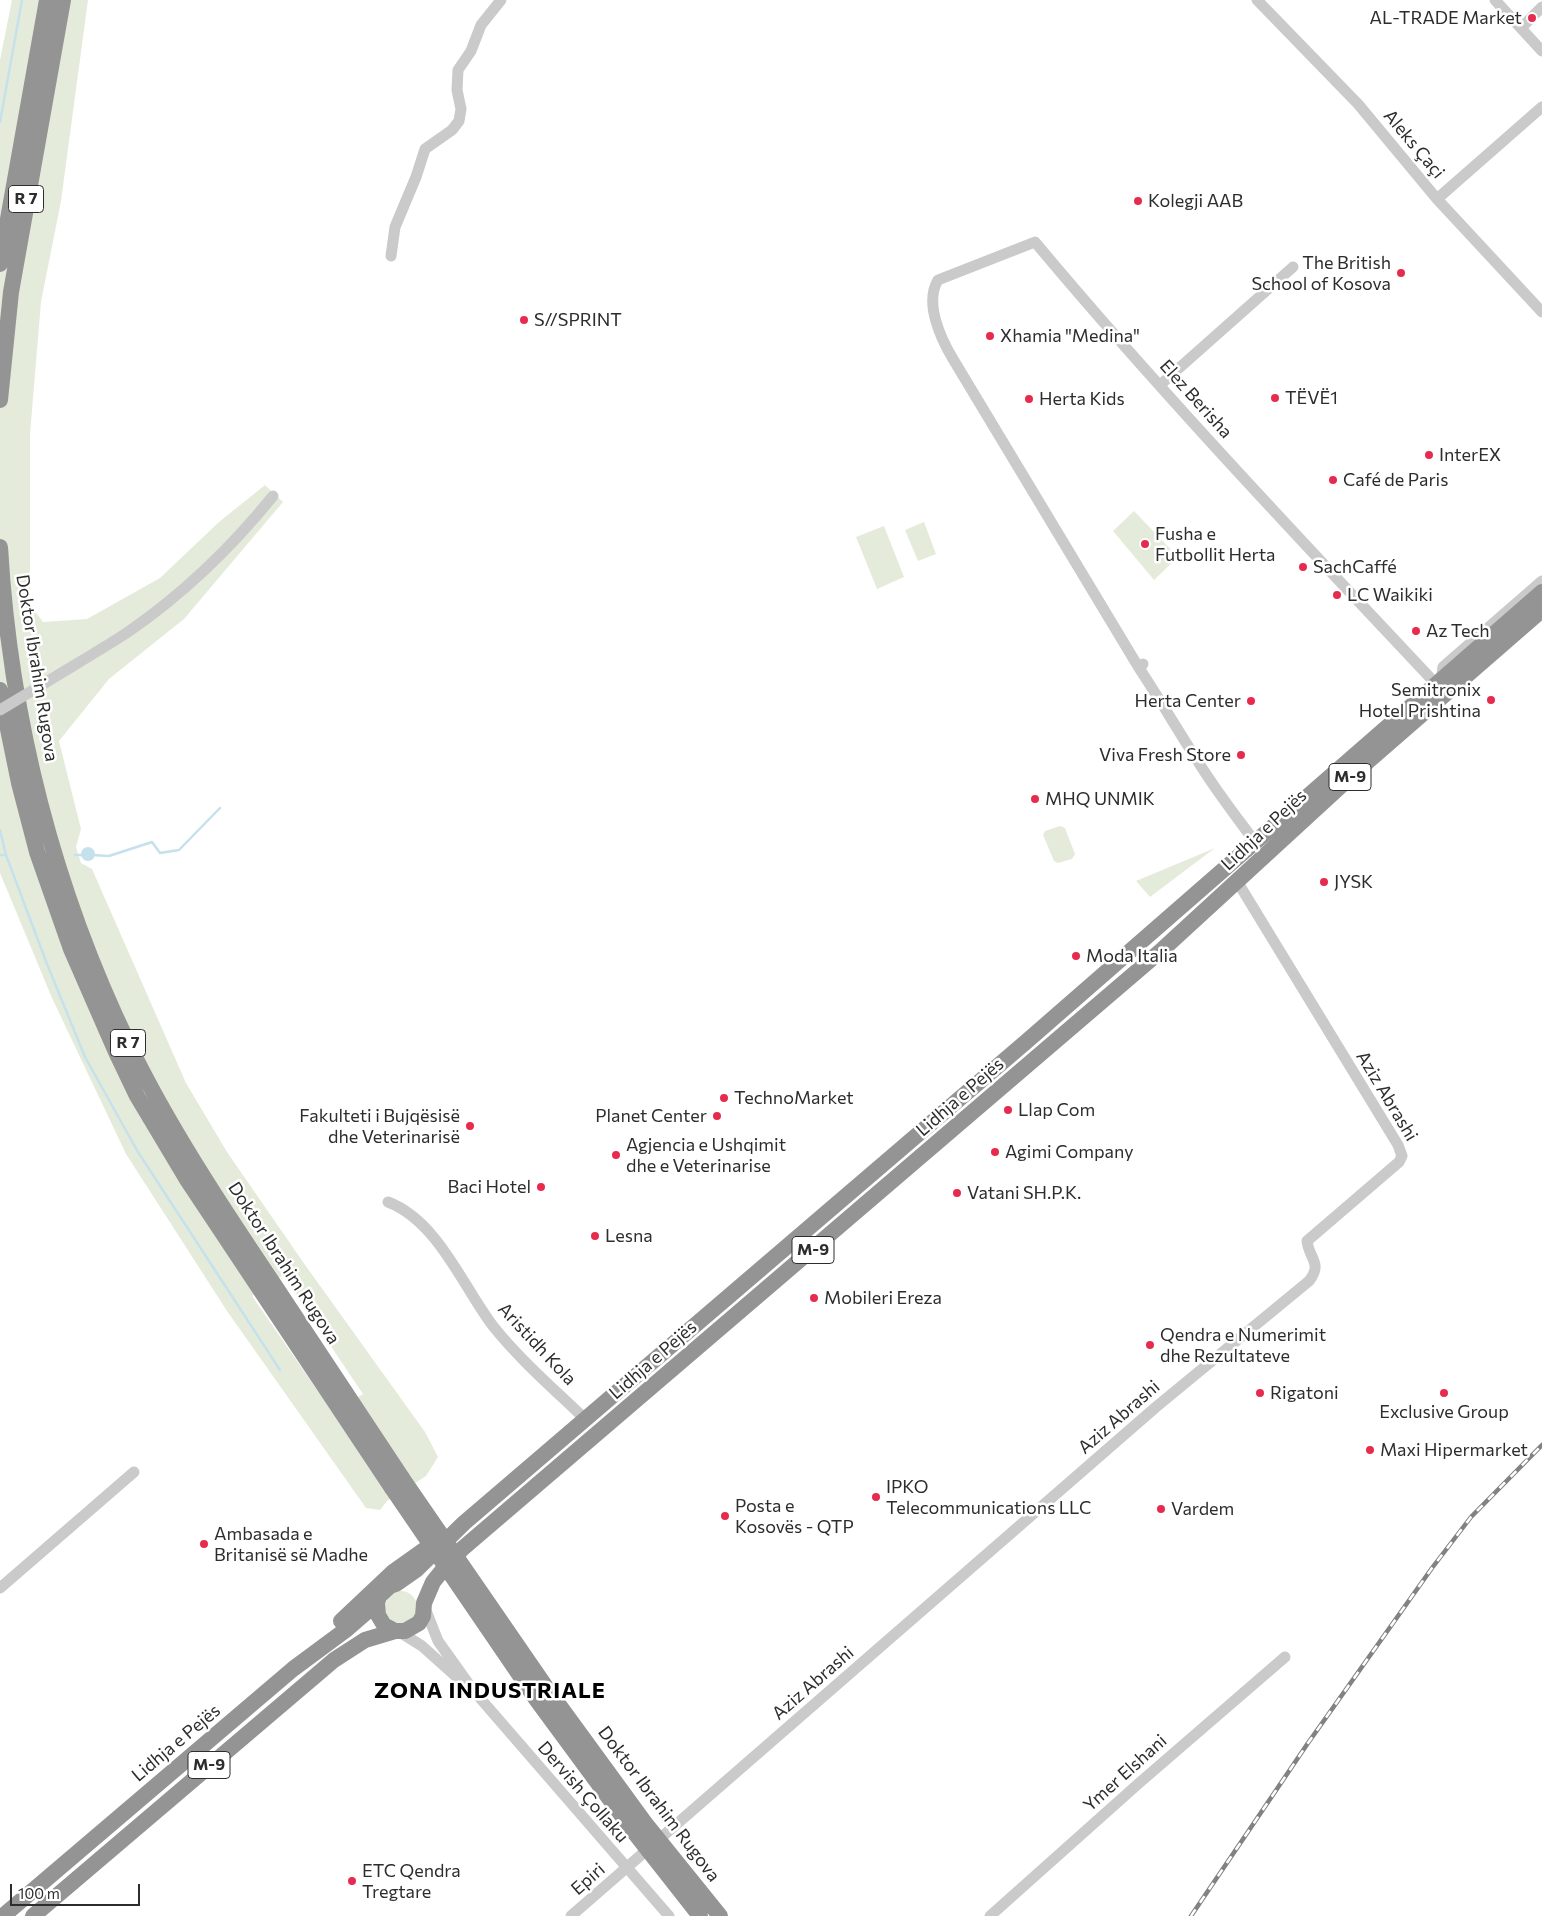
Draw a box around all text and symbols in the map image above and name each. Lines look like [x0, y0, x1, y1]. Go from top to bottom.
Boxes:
place label: AL-TRADE Market [1370, 7, 1522, 29]
marker: AL-TRADE Market [1526, 12, 1538, 24]
street label: Aleks Çaçi [1379, 105, 1449, 183]
road number: R 7 [8, 185, 44, 212]
place label: Kolegji AAB [1148, 190, 1243, 212]
marker: Kolegji AAB [1132, 195, 1144, 207]
place label: The British School of Kosova [1251, 252, 1391, 294]
marker: The British School of Kosova [1395, 267, 1407, 279]
place label: S//SPRINT [534, 309, 622, 331]
marker: S//SPRINT [518, 314, 530, 326]
place label: Xhamia "Medina" [1000, 325, 1140, 347]
marker: Xhamia "Medina" [984, 330, 996, 342]
street label: Elez Berisha [1155, 355, 1237, 443]
place label: TËVË1 [1285, 387, 1338, 409]
place label: Herta Kids [1039, 388, 1125, 410]
marker: TËVË1 [1269, 392, 1281, 404]
marker: Herta Kids [1023, 393, 1035, 405]
place label: InterEX [1439, 444, 1501, 466]
marker: InterEX [1423, 449, 1435, 461]
place label: Café de Paris [1343, 469, 1448, 491]
marker: Café de Paris [1327, 474, 1339, 486]
place label: Fusha e Futbollit Herta [1155, 523, 1275, 566]
marker: Fusha e Futbollit Herta [1139, 538, 1151, 550]
place label: SachCaffé [1313, 556, 1397, 578]
marker: SachCaffé [1297, 561, 1309, 573]
street label: Doktor Ibrahim Rugova [12, 573, 62, 763]
place label: LC Waikiki [1347, 584, 1433, 606]
marker: LC Waikiki [1331, 589, 1343, 601]
place label: Az Tech [1426, 620, 1490, 642]
marker: Az Tech [1410, 625, 1422, 637]
place label: Semitronix Hotel Prishtina [1359, 679, 1481, 722]
place label: Herta Center [1135, 690, 1241, 712]
marker: Semitronix Hotel Prishtina [1485, 694, 1497, 706]
marker: Herta Center [1245, 695, 1257, 707]
place label: Viva Fresh Store [1099, 744, 1231, 766]
marker: Viva Fresh Store [1235, 749, 1247, 761]
road number: M-9 [1329, 764, 1371, 790]
street label: Lidhja e Pejës [1217, 785, 1311, 875]
place label: MHQ UNMIK [1045, 788, 1155, 810]
marker: MHQ UNMIK [1029, 793, 1041, 805]
place label: JYSK [1334, 871, 1373, 893]
marker: JYSK [1318, 876, 1330, 888]
place label: Moda Italia [1086, 945, 1178, 967]
marker: Moda Italia [1070, 950, 1082, 962]
road number: R 7 [110, 1030, 146, 1056]
street label: Aziz Abrashi [1352, 1047, 1422, 1145]
street label: Lidhja e Pejës [912, 1053, 1008, 1141]
place label: TechnoMarket [734, 1087, 854, 1109]
marker: TechnoMarket [718, 1092, 730, 1104]
place label: Llap Com [1018, 1099, 1095, 1121]
marker: Llap Com [1002, 1104, 1014, 1116]
place label: Fakulteti i Bujqësisë dhe Veterinarisë [299, 1105, 460, 1148]
place label: Planet Center [595, 1105, 707, 1127]
marker: Planet Center [711, 1110, 723, 1122]
marker: Fakulteti i Bujqësisë dhe Veterinarisë [464, 1120, 476, 1132]
place label: Agjencia e Ushqimit dhe e Veterinarise [626, 1134, 786, 1176]
place label: Agimi Company [1005, 1141, 1133, 1163]
marker: Agimi Company [989, 1146, 1001, 1158]
marker: Agjencia e Ushqimit dhe e Veterinarise [610, 1149, 622, 1161]
place label: Baci Hotel [448, 1176, 531, 1198]
street label: Doktor Ibrahim Rugova [223, 1178, 345, 1348]
marker: Baci Hotel [535, 1181, 547, 1193]
place label: Vatani SH.P.K. [967, 1182, 1081, 1204]
marker: Vatani SH.P.K. [951, 1187, 963, 1199]
place label: Lesna [605, 1225, 653, 1247]
marker: Lesna [589, 1230, 601, 1242]
road number: M-9 [792, 1236, 834, 1264]
place label: Mobileri Ereza [824, 1287, 942, 1309]
marker: Mobileri Ereza [808, 1292, 820, 1304]
street label: Aristidh Kola [493, 1298, 581, 1390]
street label: Lidhja e Pejës [605, 1316, 701, 1404]
place label: Qendra e Numerimit dhe Rezultateve [1160, 1324, 1326, 1366]
marker: Qendra e Numerimit dhe Rezultateve [1144, 1339, 1156, 1351]
street label: Aziz Abrashi [1074, 1376, 1164, 1458]
place label: Rigatoni [1270, 1382, 1339, 1404]
marker: Rigatoni [1254, 1387, 1266, 1399]
marker: Exclusive Group [1438, 1387, 1450, 1399]
place label: Exclusive Group [1379, 1401, 1509, 1423]
place label: Maxi Hipermarket [1380, 1439, 1528, 1461]
marker: Maxi Hipermarket [1364, 1444, 1376, 1456]
place label: IPKO Telecommunications LLC [886, 1476, 1091, 1518]
marker: IPKO Telecommunications LLC [870, 1491, 882, 1503]
place label: Posta e Kosovës - QTP [735, 1495, 854, 1538]
place label: Vardem [1171, 1498, 1234, 1520]
marker: Vardem [1155, 1503, 1167, 1515]
marker: Posta e Kosovës - QTP [719, 1510, 731, 1522]
place label: Ambasada e Britanisë së Madhe [214, 1523, 368, 1566]
marker: Ambasada e Britanisë së Madhe [198, 1538, 210, 1550]
street label: Aziz Abrashi [768, 1642, 858, 1724]
district label: ZONA INDUSTRIALE [372, 1678, 608, 1704]
street label: Lidhja e Pejës [127, 1700, 225, 1786]
street label: Doktor Ibrahim Rugova [593, 1722, 725, 1886]
street label: Ymer Elshani [1079, 1730, 1171, 1816]
street label: Dervish Çollaku [533, 1737, 633, 1847]
road number: M-9 [188, 1752, 230, 1778]
street label: Epiri [567, 1858, 609, 1900]
place label: ETC Qendra Tregtare [362, 1860, 461, 1902]
scale bar [12, 1874, 142, 1906]
marker: ETC Qendra Tregtare [346, 1875, 358, 1887]
text: 100 m [18, 1884, 60, 1902]

